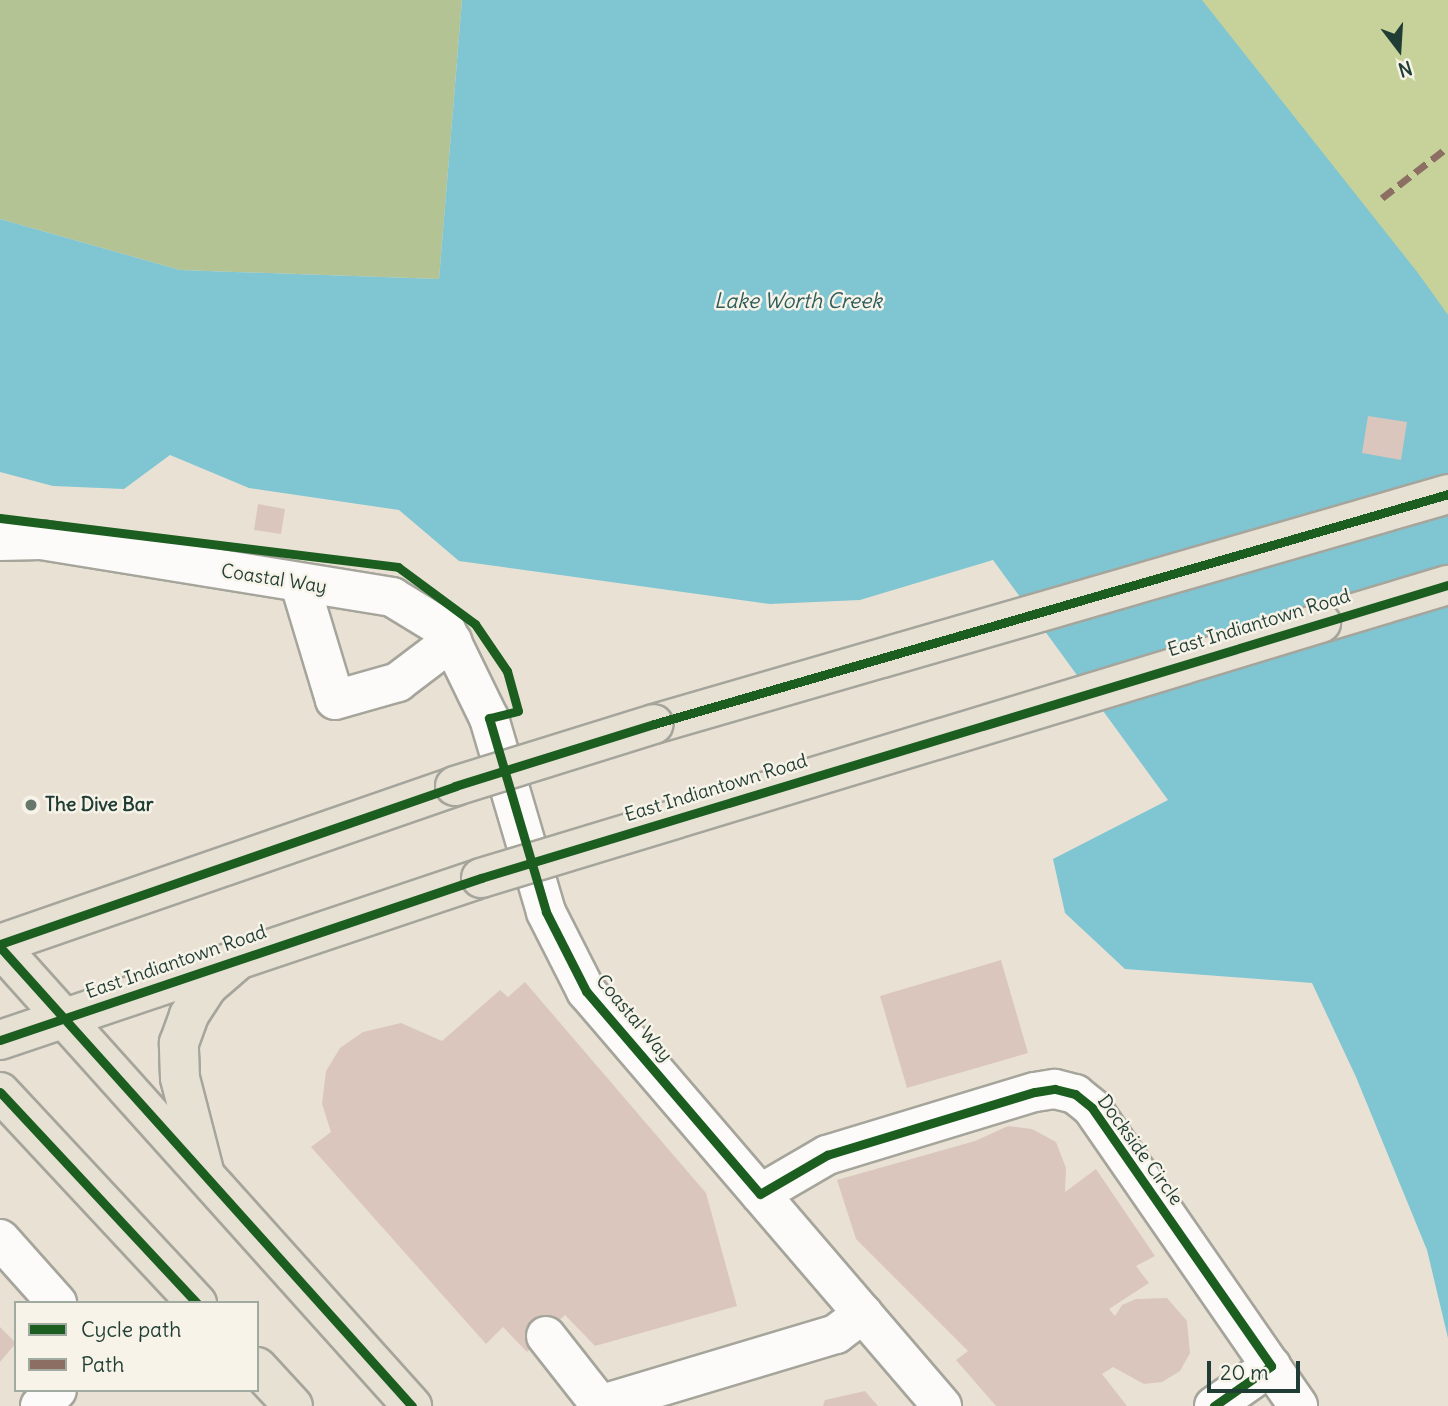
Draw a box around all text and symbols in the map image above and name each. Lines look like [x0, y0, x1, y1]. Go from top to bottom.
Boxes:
north arrow [1364, 14, 1434, 84]
text: N [1395, 56, 1415, 82]
water label: Lake Worth Creek [714, 288, 882, 314]
street label: Coastal Way [220, 559, 328, 599]
street label: East Indiantown Road [1165, 584, 1353, 662]
street label: East Indiantown Road [622, 749, 810, 827]
place label: The Dive Bar [45, 794, 153, 816]
marker: The Dive Bar [23, 797, 39, 813]
street label: East Indiantown Road [83, 920, 269, 1004]
street label: Coastal Way [591, 970, 677, 1066]
street label: Dockside Circle [1092, 1090, 1188, 1210]
legend [14, 1301, 259, 1392]
text: Cycle path [81, 1316, 181, 1343]
scale bar [1210, 1346, 1303, 1390]
text: Path [81, 1351, 124, 1378]
text: 20 m [1220, 1359, 1269, 1386]

